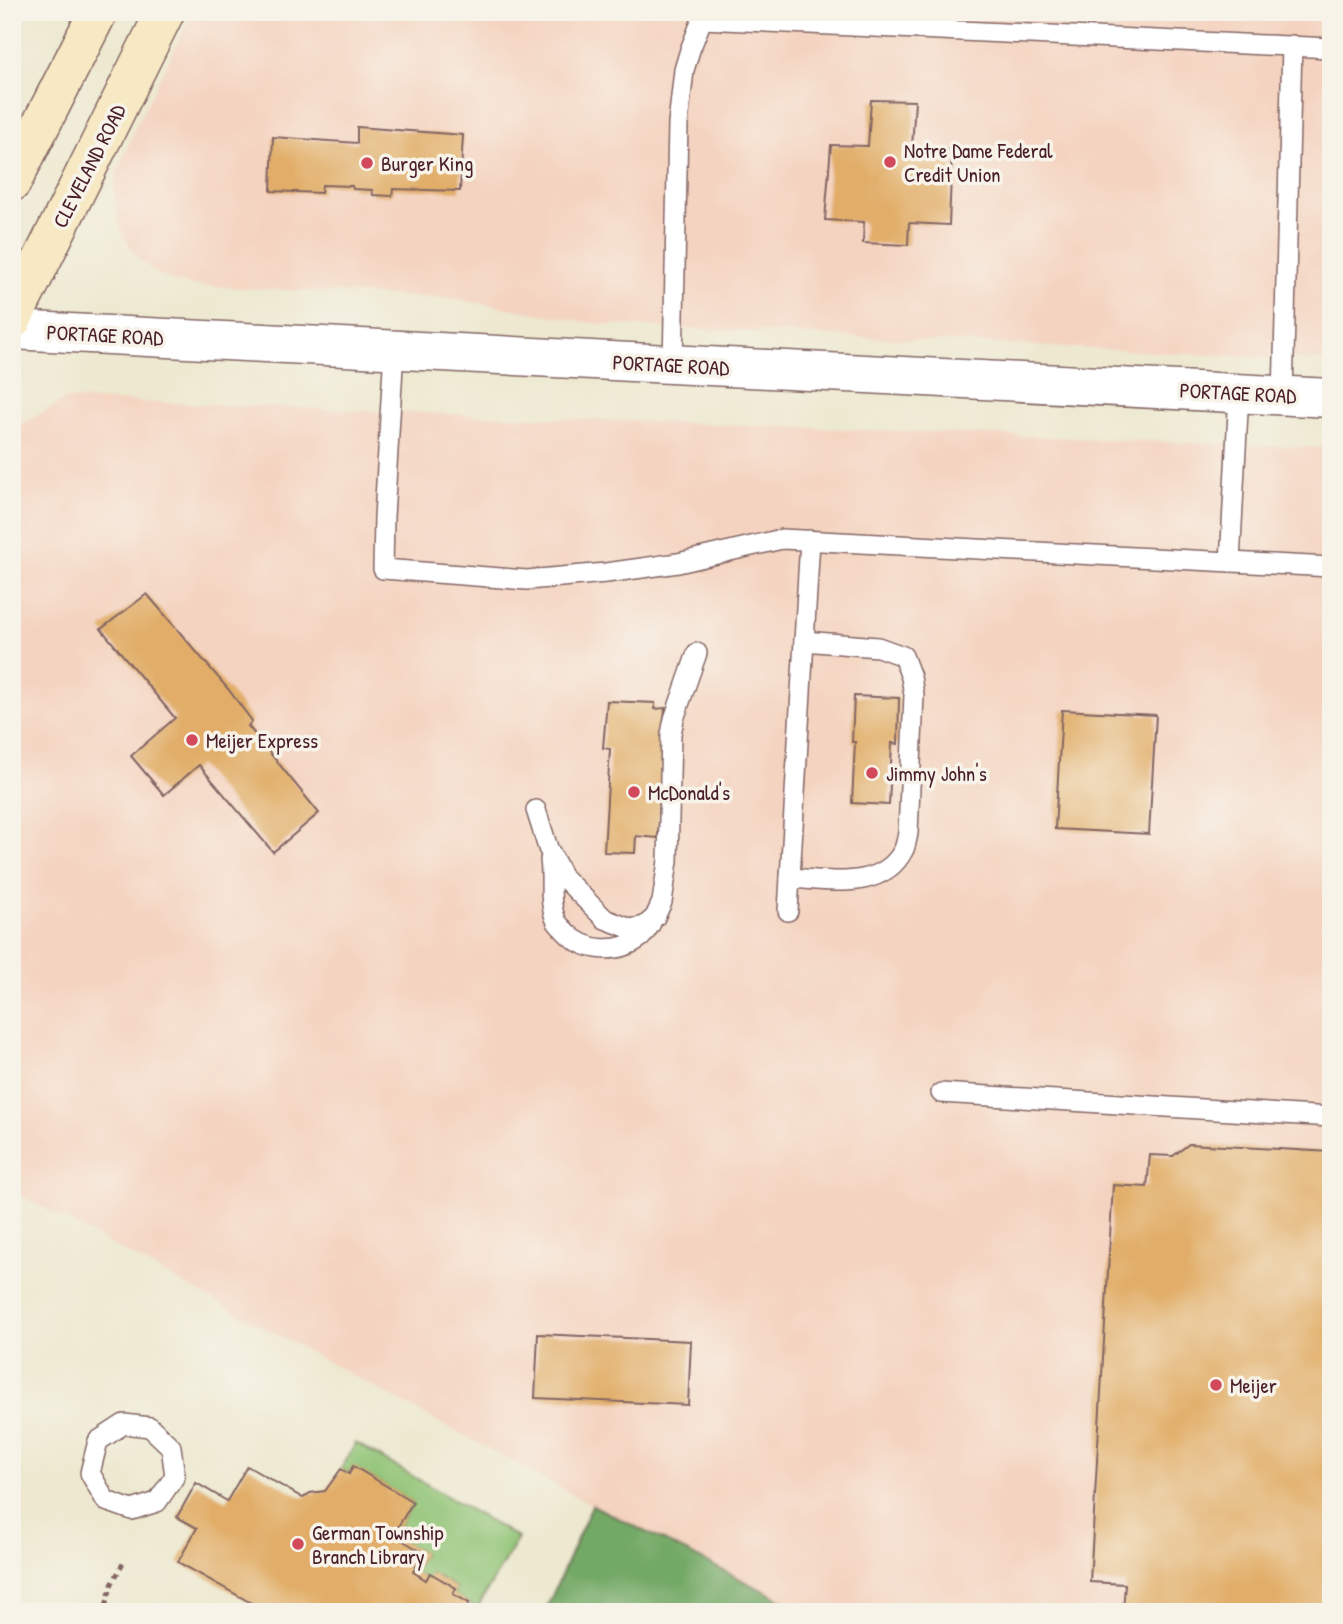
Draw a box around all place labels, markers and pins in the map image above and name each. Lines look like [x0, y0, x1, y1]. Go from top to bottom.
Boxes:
place label: Notre Dame Federal Credit Union [904, 136, 1053, 189]
place label: Burger King [381, 149, 473, 178]
marker: Notre Dame Federal Credit Union [882, 154, 898, 170]
marker: Burger King [359, 155, 375, 171]
place label: Meijer Express [206, 726, 318, 755]
marker: Meijer Express [184, 732, 200, 748]
place label: Jimmy John's [886, 759, 987, 788]
marker: Jimmy John's [864, 765, 880, 781]
place label: McDonald's [648, 778, 730, 807]
marker: McDonald's [626, 784, 642, 800]
place label: Meijer [1230, 1371, 1277, 1400]
marker: Meijer [1208, 1377, 1224, 1393]
place label: German Township Branch Library [312, 1518, 443, 1571]
marker: German Township Branch Library [290, 1536, 306, 1552]

